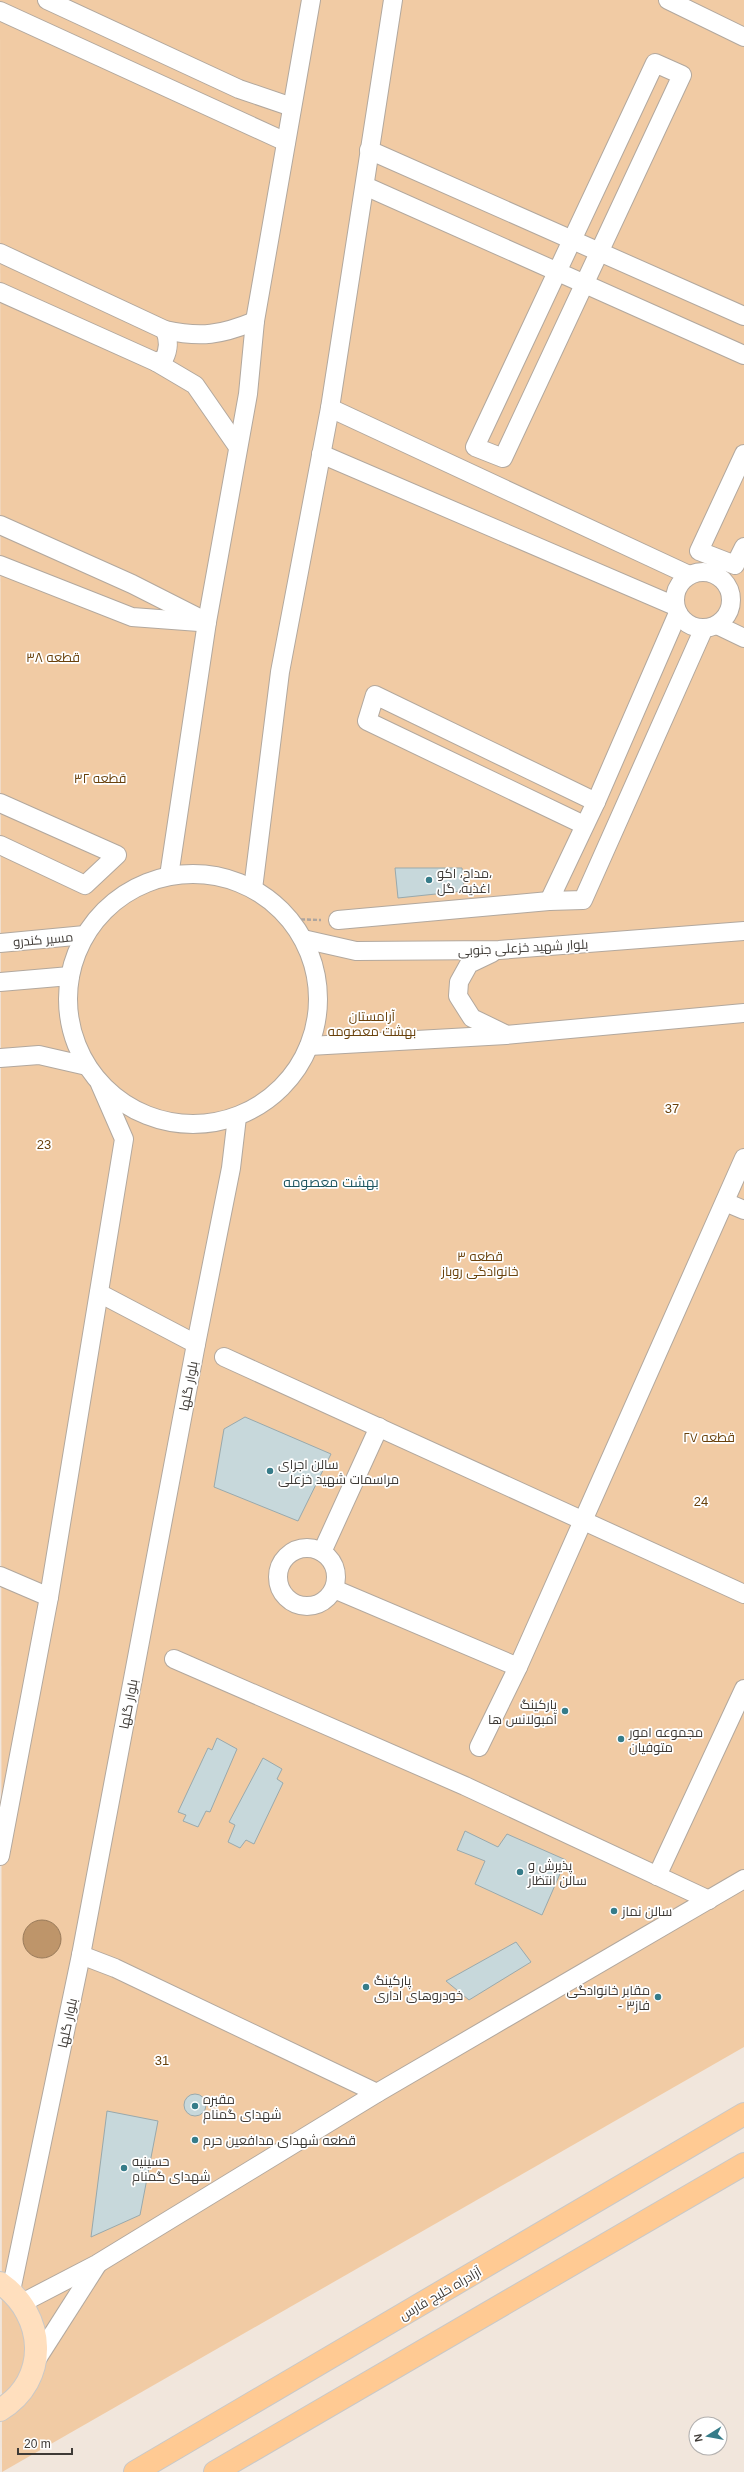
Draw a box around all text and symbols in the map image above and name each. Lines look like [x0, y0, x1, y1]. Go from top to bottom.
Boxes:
park label: قطعه ۳۸ [26, 650, 80, 665]
park label: قطعه ۳۲ [74, 771, 126, 786]
place label: مداح، اکو، اغذیه، گل [437, 866, 492, 896]
marker: مداح، اکو، اغذیه، گل [424, 875, 434, 885]
street label: مسیر کندرو [12, 929, 74, 950]
street label: بلوار شهید خزعلی جنوبی [457, 937, 589, 958]
park label: آرامستان بهشت معصومه [328, 1009, 416, 1039]
park label: 37 [665, 1101, 679, 1116]
park label: 23 [37, 1137, 51, 1152]
district label: بهشت معصومه [283, 1174, 379, 1190]
park label: قطعه ۳ خانوادگی روباز [441, 1249, 518, 1279]
street label: بلوار گلها [176, 1360, 201, 1412]
park label: قطعه ۲۷ [683, 1430, 735, 1445]
place label: سالن اجرای مراسمات شهید خزعلی [278, 1457, 399, 1487]
marker: سالن اجرای مراسمات شهید خزعلی [265, 1466, 275, 1476]
park label: 24 [694, 1494, 708, 1509]
street label: بلوار گلها [116, 1678, 141, 1730]
place label: پارکینگ آمبولانس ها [488, 1697, 558, 1727]
marker: پارکینگ آمبولانس ها [560, 1706, 570, 1716]
place label: مجموعه امور متوفیان [628, 1725, 703, 1755]
marker: مجموعه امور متوفیان [616, 1734, 626, 1744]
place label: پذیرش و سالن انتظار [527, 1858, 587, 1888]
marker: پذیرش و سالن انتظار [515, 1867, 525, 1877]
place label: سالن نماز [621, 1904, 672, 1919]
marker: سالن نماز [609, 1906, 619, 1916]
place label: پارکینگ خودروهای اداری [374, 1973, 463, 2003]
marker: پارکینگ خودروهای اداری [361, 1982, 371, 1992]
place label: مقابر خانوادگی - فاز۳ [566, 1983, 650, 2013]
marker: مقابر خانوادگی - فاز۳ [653, 1992, 663, 2002]
street label: بلوار گلها [55, 1997, 80, 2049]
park label: 31 [155, 2053, 169, 2068]
place label: مقبره شهدای گمنام [203, 2092, 281, 2124]
marker: مقبره شهدای گمنام [190, 2101, 200, 2111]
place label: قطعه شهدای مدافعین حرم [203, 2133, 356, 2150]
marker: قطعه شهدای مدافعین حرم [190, 2135, 200, 2145]
place label: حسینیه شهدای گمنام [132, 2154, 210, 2186]
marker: حسینیه شهدای گمنام [119, 2163, 129, 2173]
street label: آزادراه خلیج فارس [396, 2264, 485, 2324]
north arrow [688, 2416, 728, 2456]
scale bar [18, 2430, 72, 2456]
text: N [692, 2433, 705, 2443]
text: 20 m [24, 2437, 51, 2451]

